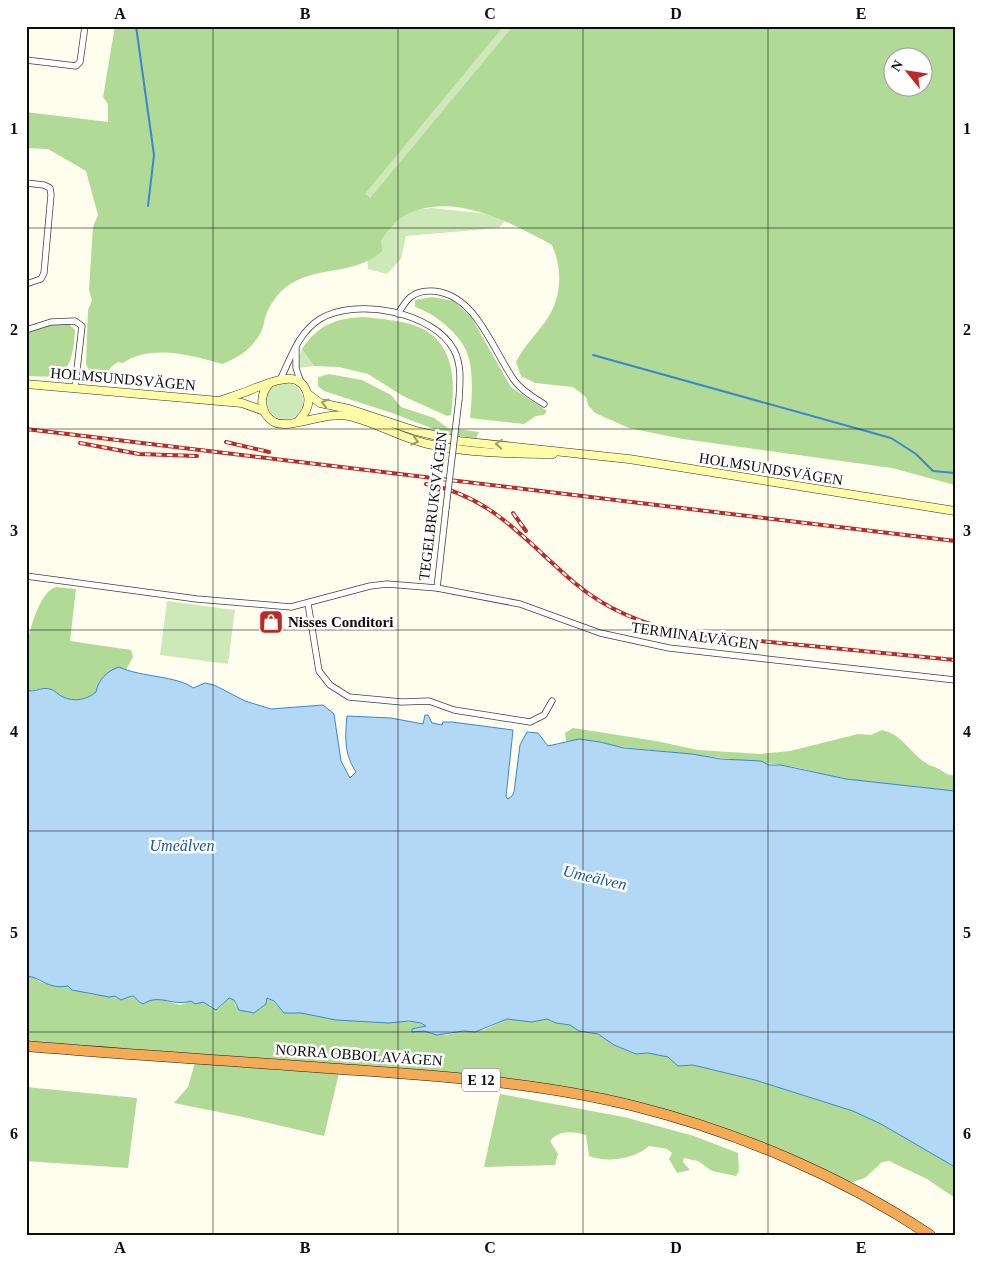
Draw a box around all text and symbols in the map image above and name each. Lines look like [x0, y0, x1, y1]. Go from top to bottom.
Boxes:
text: A [114, 5, 126, 22]
text: B [300, 5, 311, 22]
text: C [484, 5, 496, 22]
text: D [670, 5, 682, 22]
text: E [856, 5, 866, 22]
north arrow [884, 48, 934, 98]
text: N [888, 58, 906, 74]
text: 1 [10, 120, 18, 137]
text: 1 [963, 120, 971, 137]
text: 2 [10, 321, 18, 338]
text: 2 [963, 321, 971, 338]
street label: HOLMSUNDSVÄGEN [50, 365, 197, 393]
one-way arrow [321, 399, 330, 409]
street label: TEGELBRUKSVÄGEN [416, 430, 450, 581]
one-way arrow [411, 435, 419, 445]
one-way arrow [495, 439, 503, 450]
street label: HOLMSUNDSVÄGEN [698, 450, 844, 488]
text: 3 [10, 522, 18, 539]
text: 3 [963, 522, 971, 539]
shop icon: Nisses Conditori [258, 609, 284, 635]
place label: Nisses Conditori [288, 614, 393, 630]
street label: TERMINALVÄGEN [630, 619, 760, 653]
text: 4 [10, 723, 18, 740]
text: 4 [963, 723, 971, 740]
water label: Umeälven [150, 837, 214, 854]
water label: Umeälven [561, 862, 628, 893]
text: 5 [10, 924, 18, 941]
text: 5 [963, 924, 971, 941]
street label: NORRA OBBOLAVÄGEN [275, 1041, 443, 1069]
road number: E 12 [462, 1068, 500, 1092]
text: 6 [10, 1125, 18, 1142]
text: 6 [963, 1125, 971, 1142]
text: A [114, 1239, 126, 1256]
text: B [300, 1239, 311, 1256]
text: C [484, 1239, 496, 1256]
text: D [670, 1239, 682, 1256]
text: E [856, 1239, 866, 1256]

